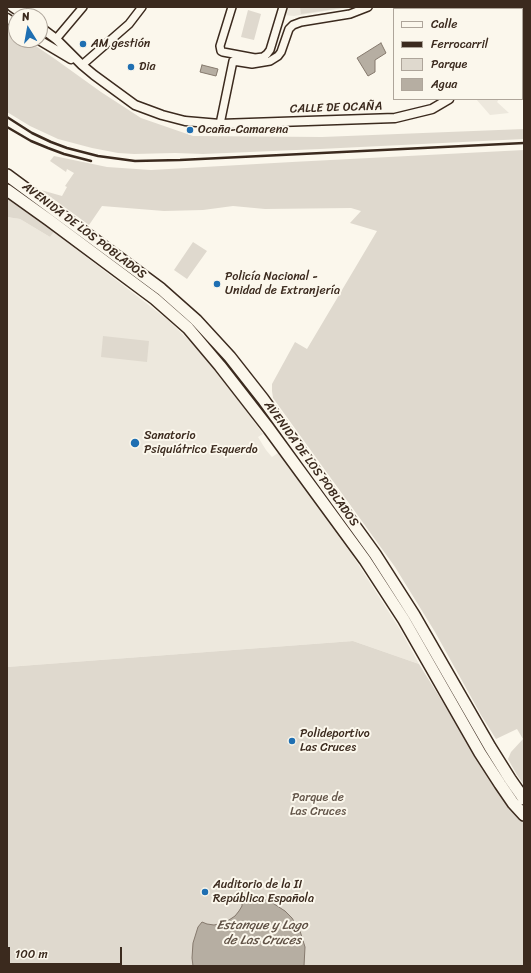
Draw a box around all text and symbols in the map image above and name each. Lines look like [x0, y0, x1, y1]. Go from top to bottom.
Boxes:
text: N [20, 7, 31, 27]
north arrow [8, 8, 48, 48]
legend [393, 8, 523, 100]
text: Calle [431, 13, 458, 35]
text: Ferrocarril [431, 33, 488, 55]
place label: AM gestión [91, 37, 150, 51]
marker: AM gestión [78, 39, 88, 49]
text: Parque [431, 53, 467, 75]
place label: Dia [139, 60, 156, 74]
marker: Dia [126, 62, 136, 72]
text: Agua [431, 73, 457, 95]
street label: CALLE DE OCAÑA [290, 99, 382, 117]
place label: Ocaña-Camarena [198, 123, 288, 137]
marker: Ocaña-Camarena [185, 125, 195, 135]
street label: AVENIDA DE LOS POBLADOS [19, 180, 149, 282]
place label: Policía Nacional - Unidad de Extranjería [225, 270, 340, 298]
marker: Policía Nacional - Unidad de Extranjería [212, 279, 222, 289]
street label: AVENIDA DE LOS POBLADOS [261, 398, 361, 530]
place label: Sanatorio Psiquiátrico Esquerdo [144, 429, 258, 457]
marker: Sanatorio Psiquiátrico Esquerdo [129, 437, 141, 449]
place label: Polideportivo Las Cruces [300, 727, 370, 755]
marker: Polideportivo Las Cruces [287, 736, 297, 746]
park label: Parque de Las Cruces [290, 791, 346, 819]
place label: Auditorio de la II República Española [213, 878, 314, 906]
marker: Auditorio de la II República Española [200, 887, 210, 897]
water label: Estanque y Lago de Las Cruces [216, 918, 308, 949]
scale bar [10, 939, 124, 965]
text: 100 m [15, 943, 48, 965]

